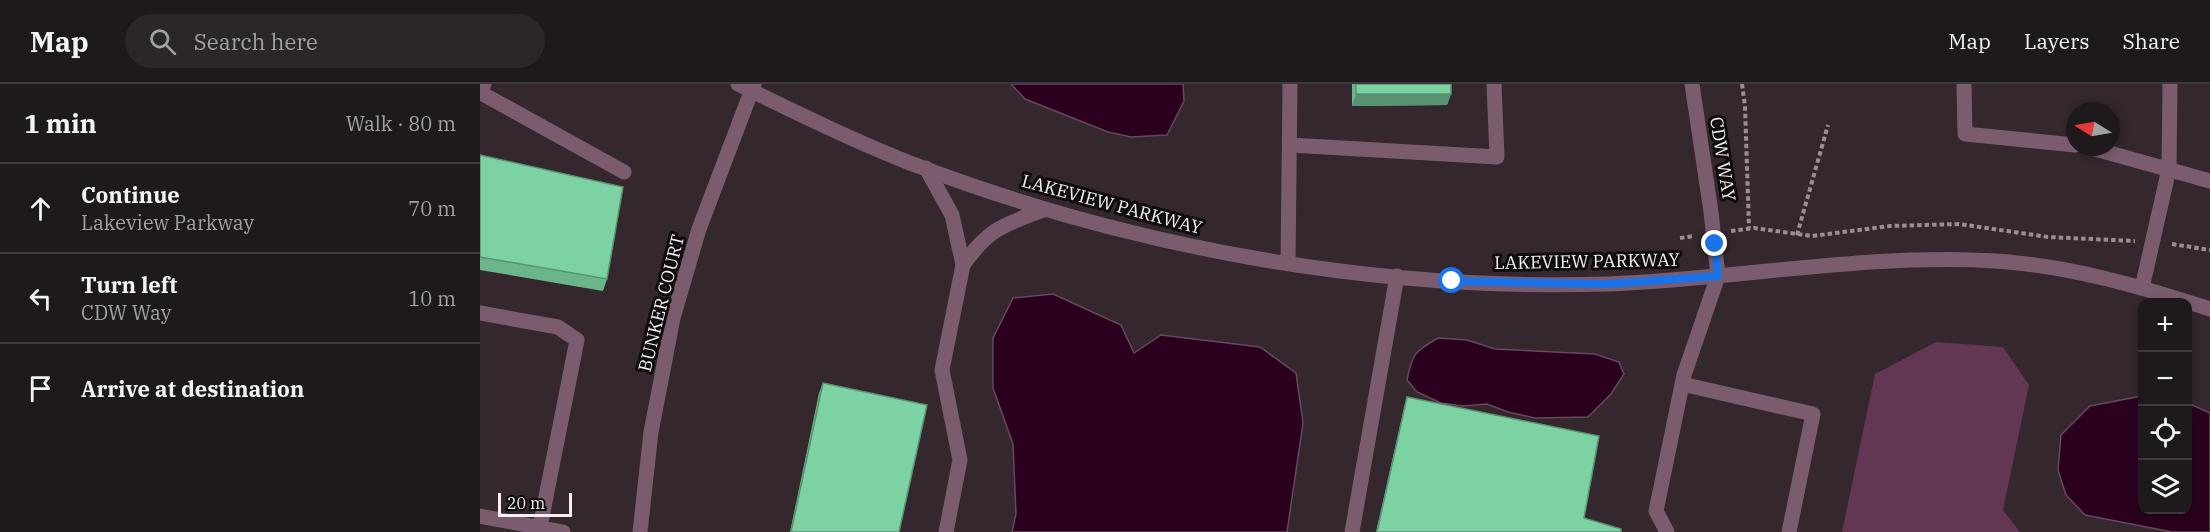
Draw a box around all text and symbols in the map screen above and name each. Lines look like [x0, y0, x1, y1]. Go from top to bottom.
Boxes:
search box [125, 14, 545, 68]
text: Map [30, 23, 89, 60]
icon: search [146, 25, 179, 58]
text: Search here [194, 27, 318, 56]
text: Map [1948, 27, 1991, 55]
text: Layers [2024, 27, 2090, 55]
text: Share [2123, 27, 2180, 55]
north arrow [2066, 102, 2120, 156]
text: 1 min [24, 106, 97, 140]
text: Walk · 80 m [346, 110, 456, 137]
street label: CDW WAY [1705, 115, 1741, 203]
street label: LAKEVIEW PARKWAY [1019, 169, 1205, 239]
text: Continue [81, 180, 180, 209]
icon: ahead [24, 192, 57, 225]
text: 70 m [408, 195, 456, 222]
text: Lakeview Parkway [81, 209, 254, 236]
route end [1701, 230, 1727, 256]
street label: BUNKER COURT [633, 232, 689, 374]
street label: LAKEVIEW PARKWAY [1494, 248, 1681, 274]
route start [1438, 267, 1464, 293]
text: Turn left [81, 270, 177, 299]
icon: left [24, 282, 57, 315]
text: 10 m [408, 285, 456, 312]
map controls [2138, 298, 2192, 514]
button: + [2138, 298, 2192, 352]
text: CDW Way [81, 299, 171, 326]
button: − [2138, 352, 2192, 406]
icon: arrive [24, 372, 57, 405]
text: Arrive at destination [81, 374, 304, 403]
button: locate [2138, 406, 2192, 460]
button: layers [2138, 460, 2192, 514]
scale bar [498, 490, 572, 518]
text: 20 m [507, 493, 545, 513]

